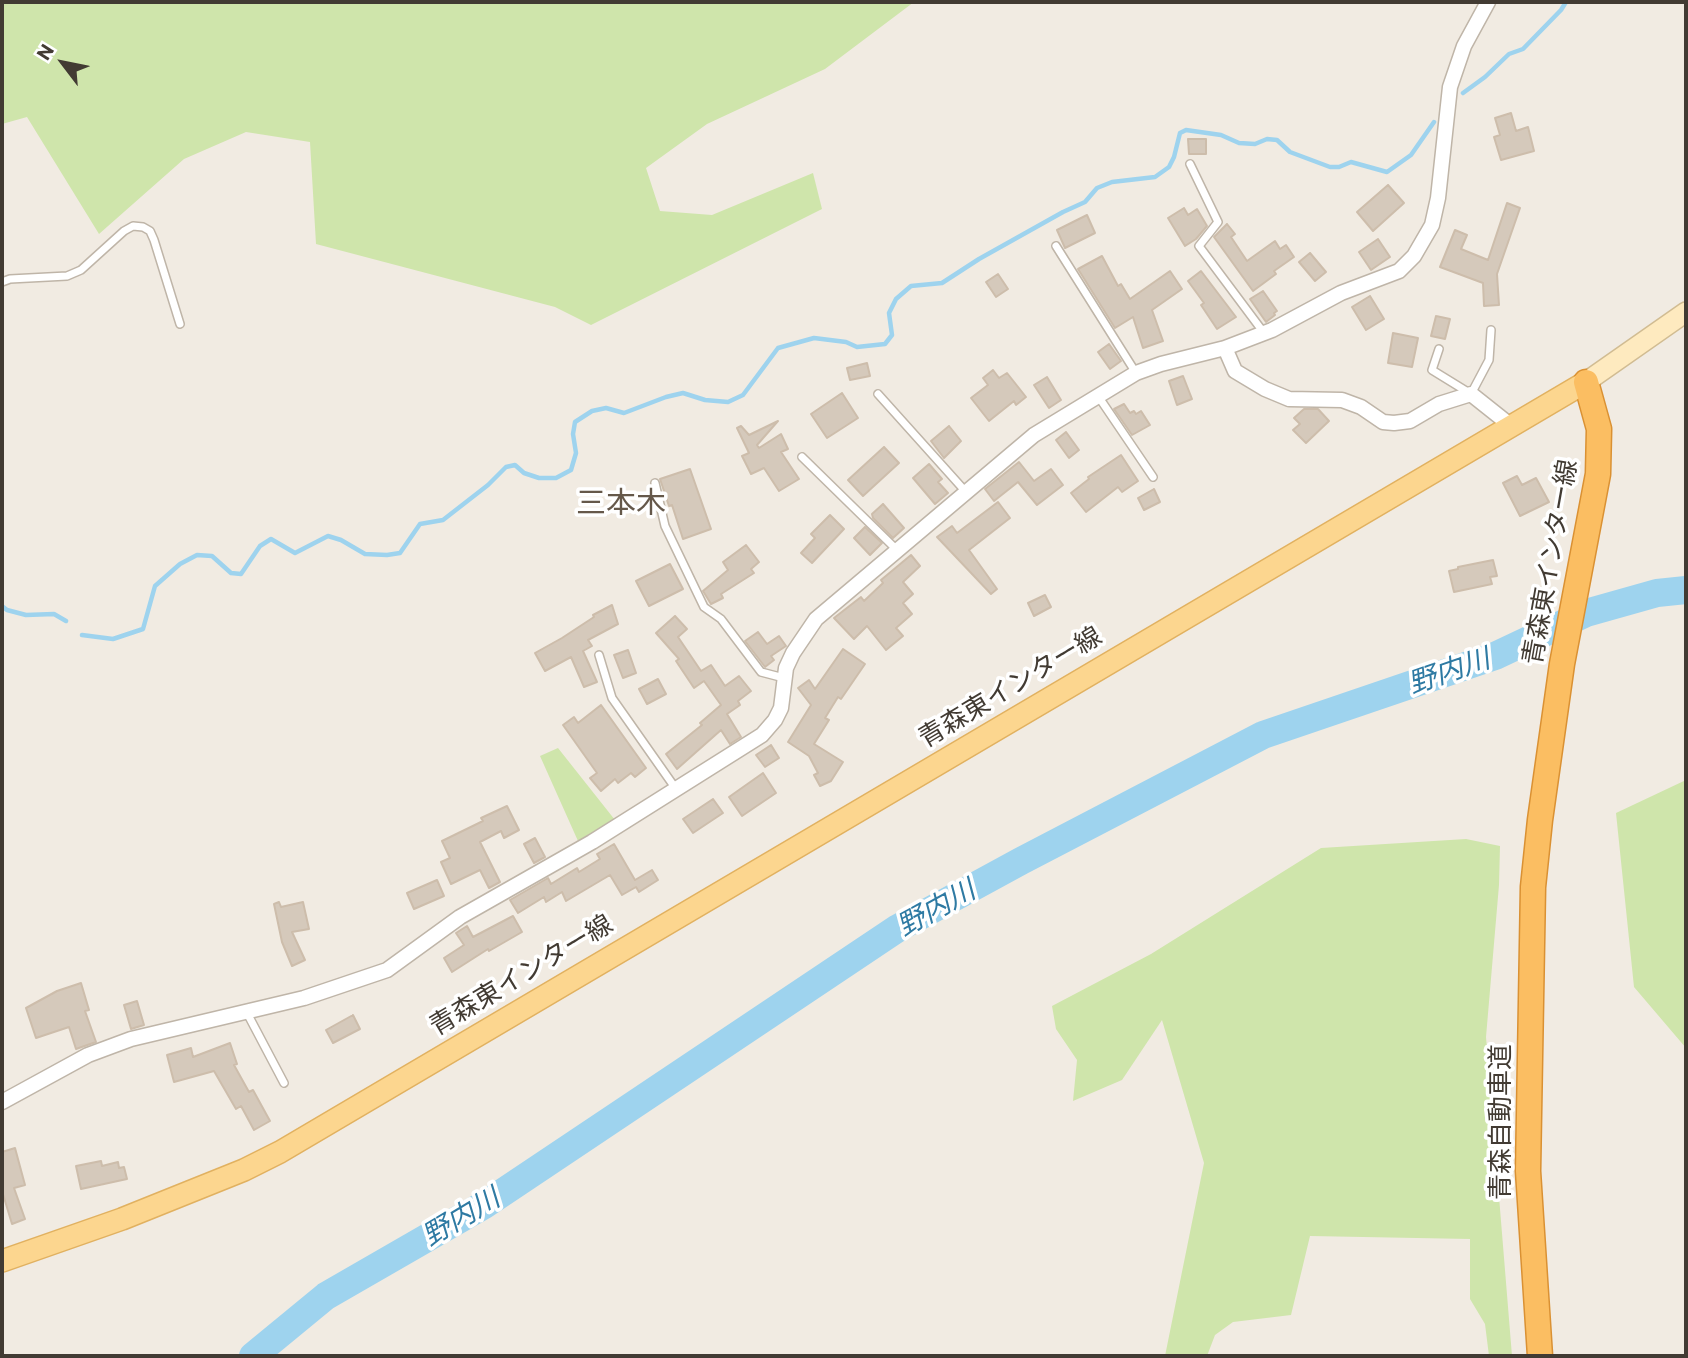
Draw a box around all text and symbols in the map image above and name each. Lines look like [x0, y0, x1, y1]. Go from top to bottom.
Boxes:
north arrow [28, 28, 98, 98]
text: N [31, 39, 58, 64]
street label: 青森東インター線 [1517, 457, 1583, 667]
district label: 三本木 [576, 485, 666, 521]
street label: 青森東インター線 [913, 620, 1107, 754]
water label: 野内川 [1404, 641, 1494, 701]
water label: 野内川 [891, 873, 981, 943]
street label: 青森東インター線 [424, 908, 618, 1042]
street label: 青森自動車道 [1484, 1044, 1516, 1200]
water label: 野内川 [416, 1181, 506, 1253]

